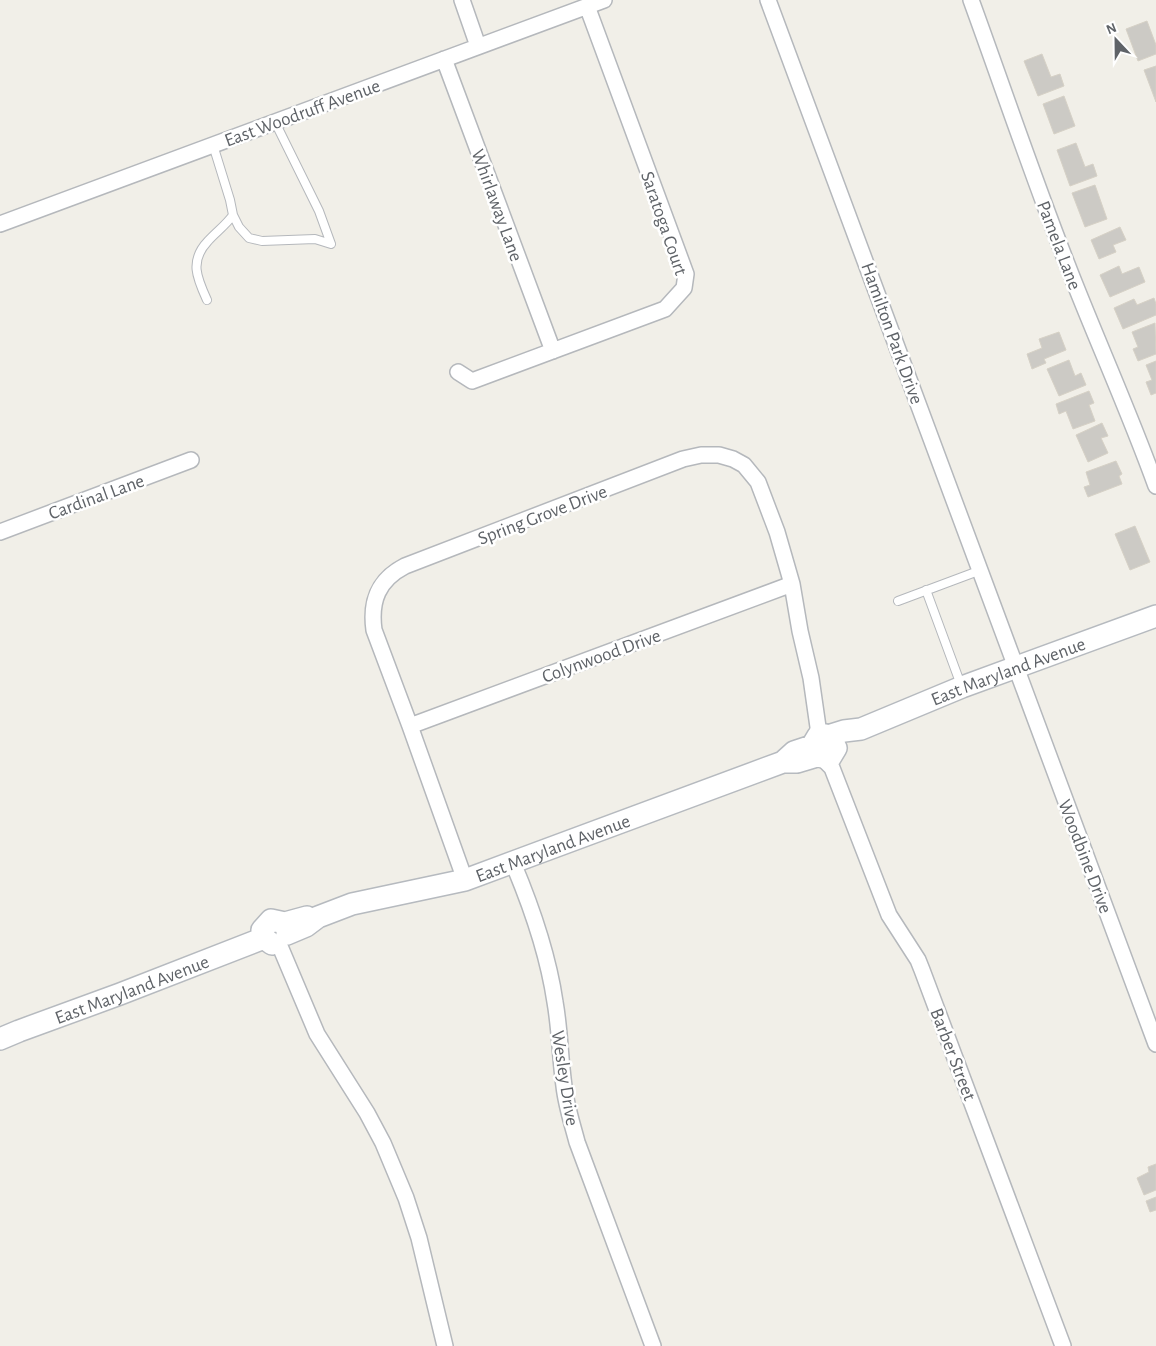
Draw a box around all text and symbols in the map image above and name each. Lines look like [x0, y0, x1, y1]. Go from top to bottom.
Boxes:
north arrow [1091, 15, 1141, 65]
text: N [1104, 21, 1119, 37]
street label: East Woodruff Avenue [222, 76, 383, 150]
street label: Whirlaway Lane [467, 147, 526, 264]
street label: Saratoga Court [637, 169, 690, 278]
street label: Pamela Lane [1033, 198, 1084, 293]
street label: Hamilton Park Drive [857, 260, 926, 407]
street label: Cardinal Lane [46, 471, 147, 524]
street label: Spring Grove Drive [475, 482, 610, 549]
street label: Colynwood Drive [540, 626, 663, 687]
street label: East Maryland Avenue [929, 635, 1088, 710]
street label: Woodbine Drive [1054, 797, 1115, 916]
street label: East Maryland Avenue [473, 812, 633, 886]
street label: East Maryland Avenue [53, 952, 212, 1028]
street label: Barber Street [926, 1006, 979, 1103]
street label: Wesley Drive [548, 1029, 581, 1127]

